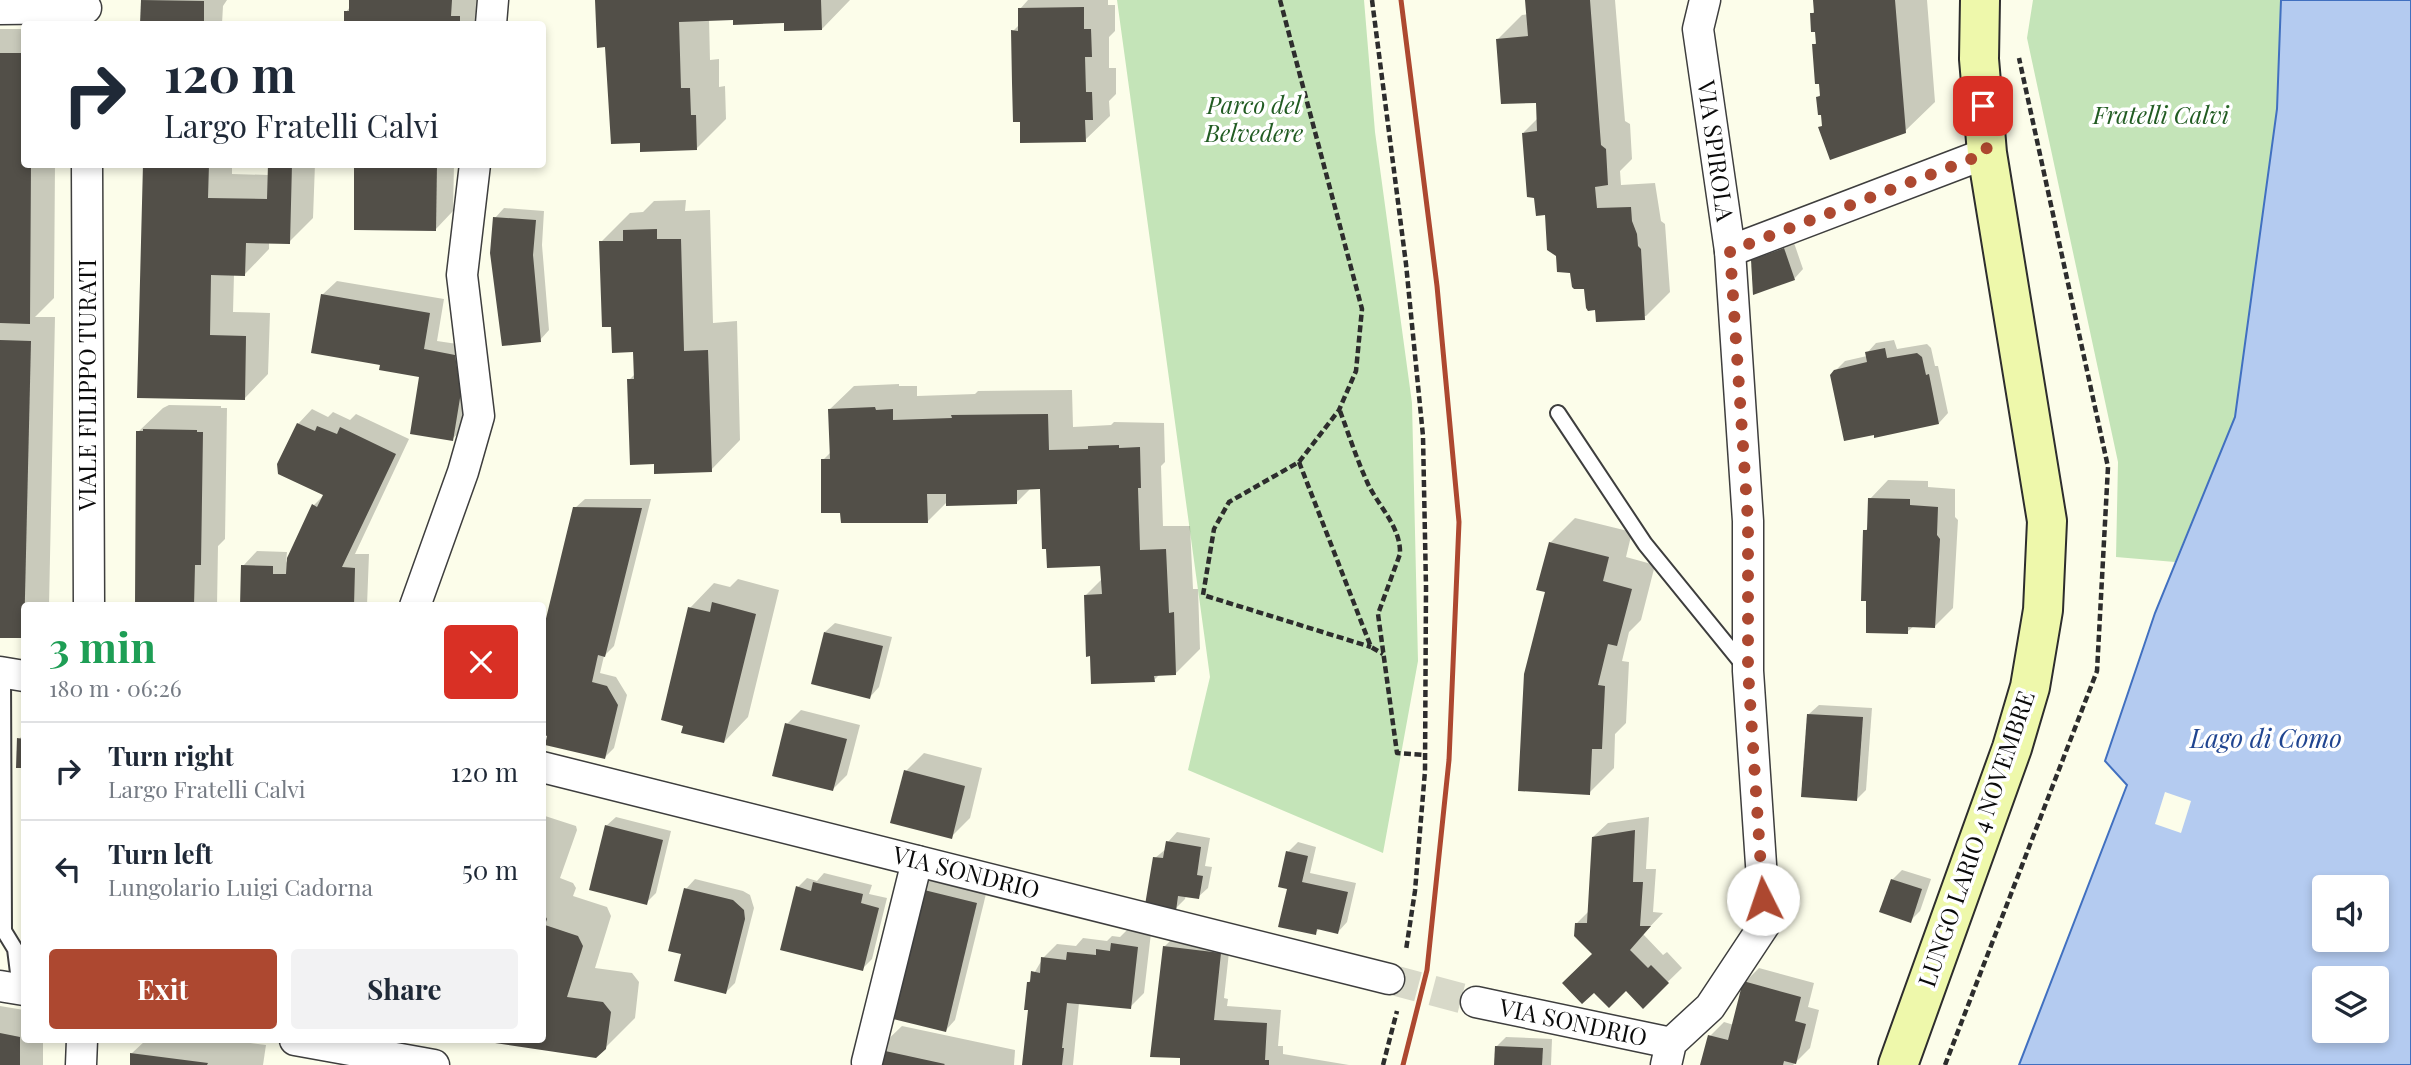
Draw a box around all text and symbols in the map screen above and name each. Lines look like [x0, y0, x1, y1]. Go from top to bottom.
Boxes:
text: 120 m [164, 40, 296, 105]
icon: right [49, 49, 140, 140]
pin [1953, 76, 2013, 136]
street label: VIA SPIROLA [1691, 77, 1743, 224]
icon: arrive [1964, 87, 2002, 125]
park label: Parco del Belvedere [1204, 88, 1303, 148]
park label: Fratelli Calvi [2092, 98, 2230, 130]
text: Largo Fratelli Calvi [164, 103, 439, 146]
street label: VIALE FILIPPO TURATI [70, 259, 102, 512]
text: 3 min [49, 618, 156, 674]
button: close [444, 625, 518, 699]
text: 180 m · 06:26 [49, 672, 182, 703]
street label: LUNGO LARIO 4 NOVEMBRE [1909, 686, 2041, 991]
water label: Lago di Como [2189, 720, 2342, 755]
text: Turn right [108, 738, 234, 773]
icon: right [49, 752, 87, 790]
text: 120 m [451, 754, 518, 789]
text: Largo Fratelli Calvi [108, 773, 305, 804]
text: Turn left [108, 836, 213, 871]
street label: VIA SONDRIO [889, 837, 1043, 905]
icon: left [49, 850, 87, 888]
text: 50 m [462, 852, 518, 887]
position arrow [1726, 862, 1800, 936]
text: Lungolario Luigi Cadorna [108, 871, 373, 902]
map controls [2312, 875, 2389, 1043]
button: sound [2312, 875, 2389, 952]
button: Exit [49, 949, 277, 1029]
button: Share [291, 949, 518, 1029]
button: layers [2312, 966, 2389, 1043]
street label: VIA SONDRIO [1496, 990, 1650, 1052]

